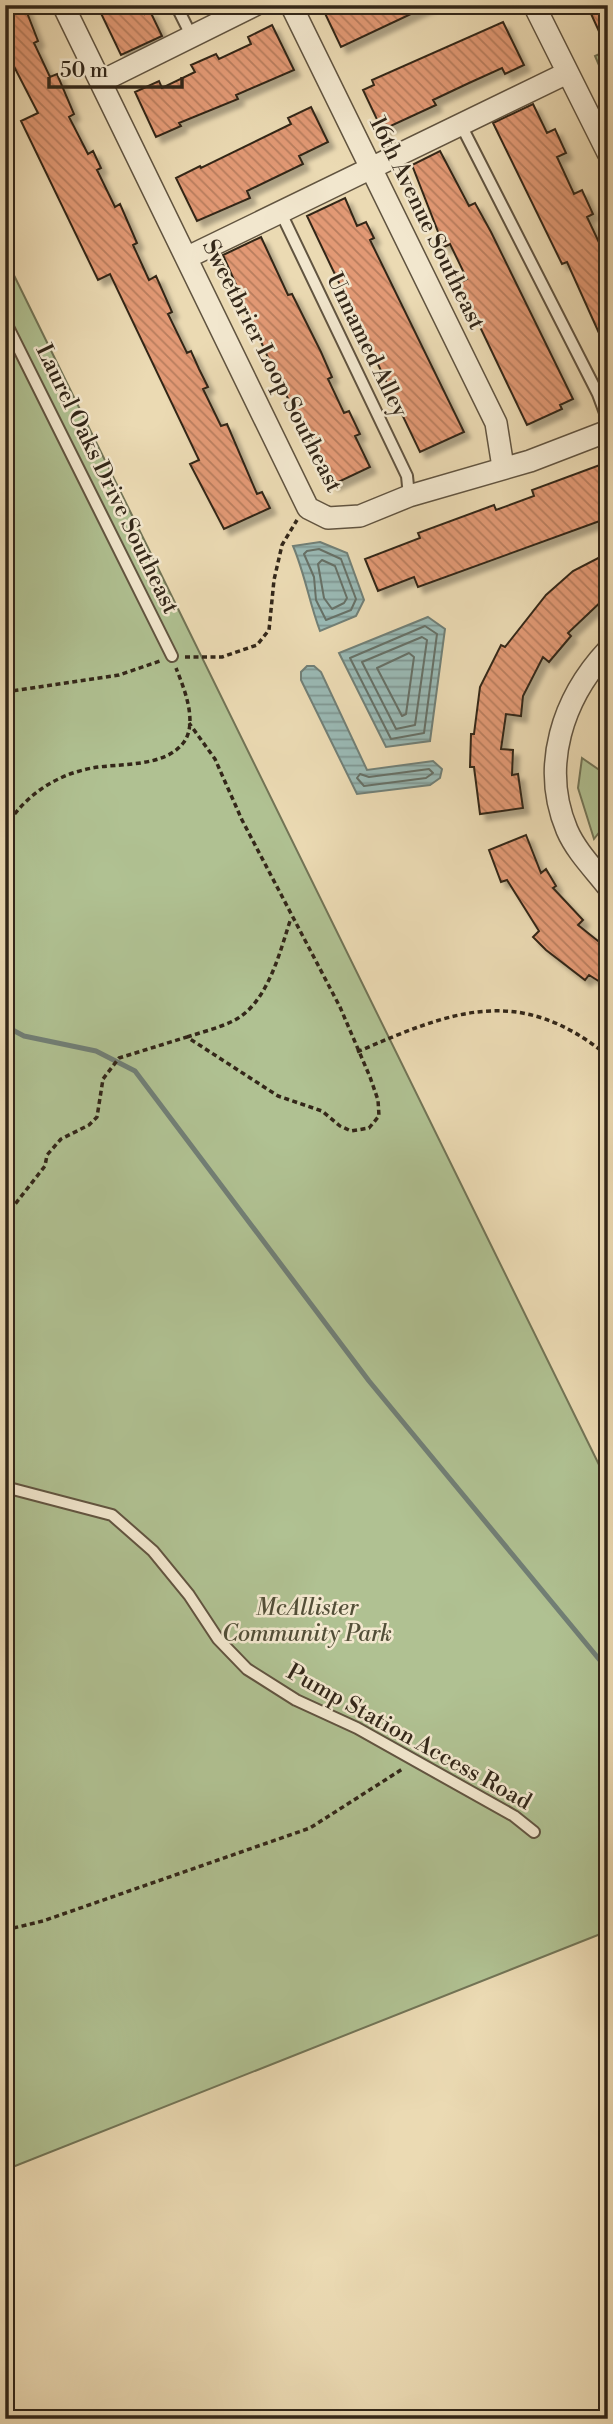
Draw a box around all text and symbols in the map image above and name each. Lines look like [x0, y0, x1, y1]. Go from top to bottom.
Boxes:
scale bar [49, 46, 182, 90]
text: 50 m [60, 58, 108, 84]
street label: 16th Avenue Southeast [363, 112, 491, 334]
street label: Sweetbrier Loop Southeast [196, 235, 348, 497]
street label: Unnamed Alley [320, 268, 414, 422]
street label: Laurel Oaks Drive Southeast [29, 340, 185, 618]
park label: McAllister Community Park [222, 1594, 392, 1648]
street label: Pump Station Access Road [282, 1658, 536, 1816]

